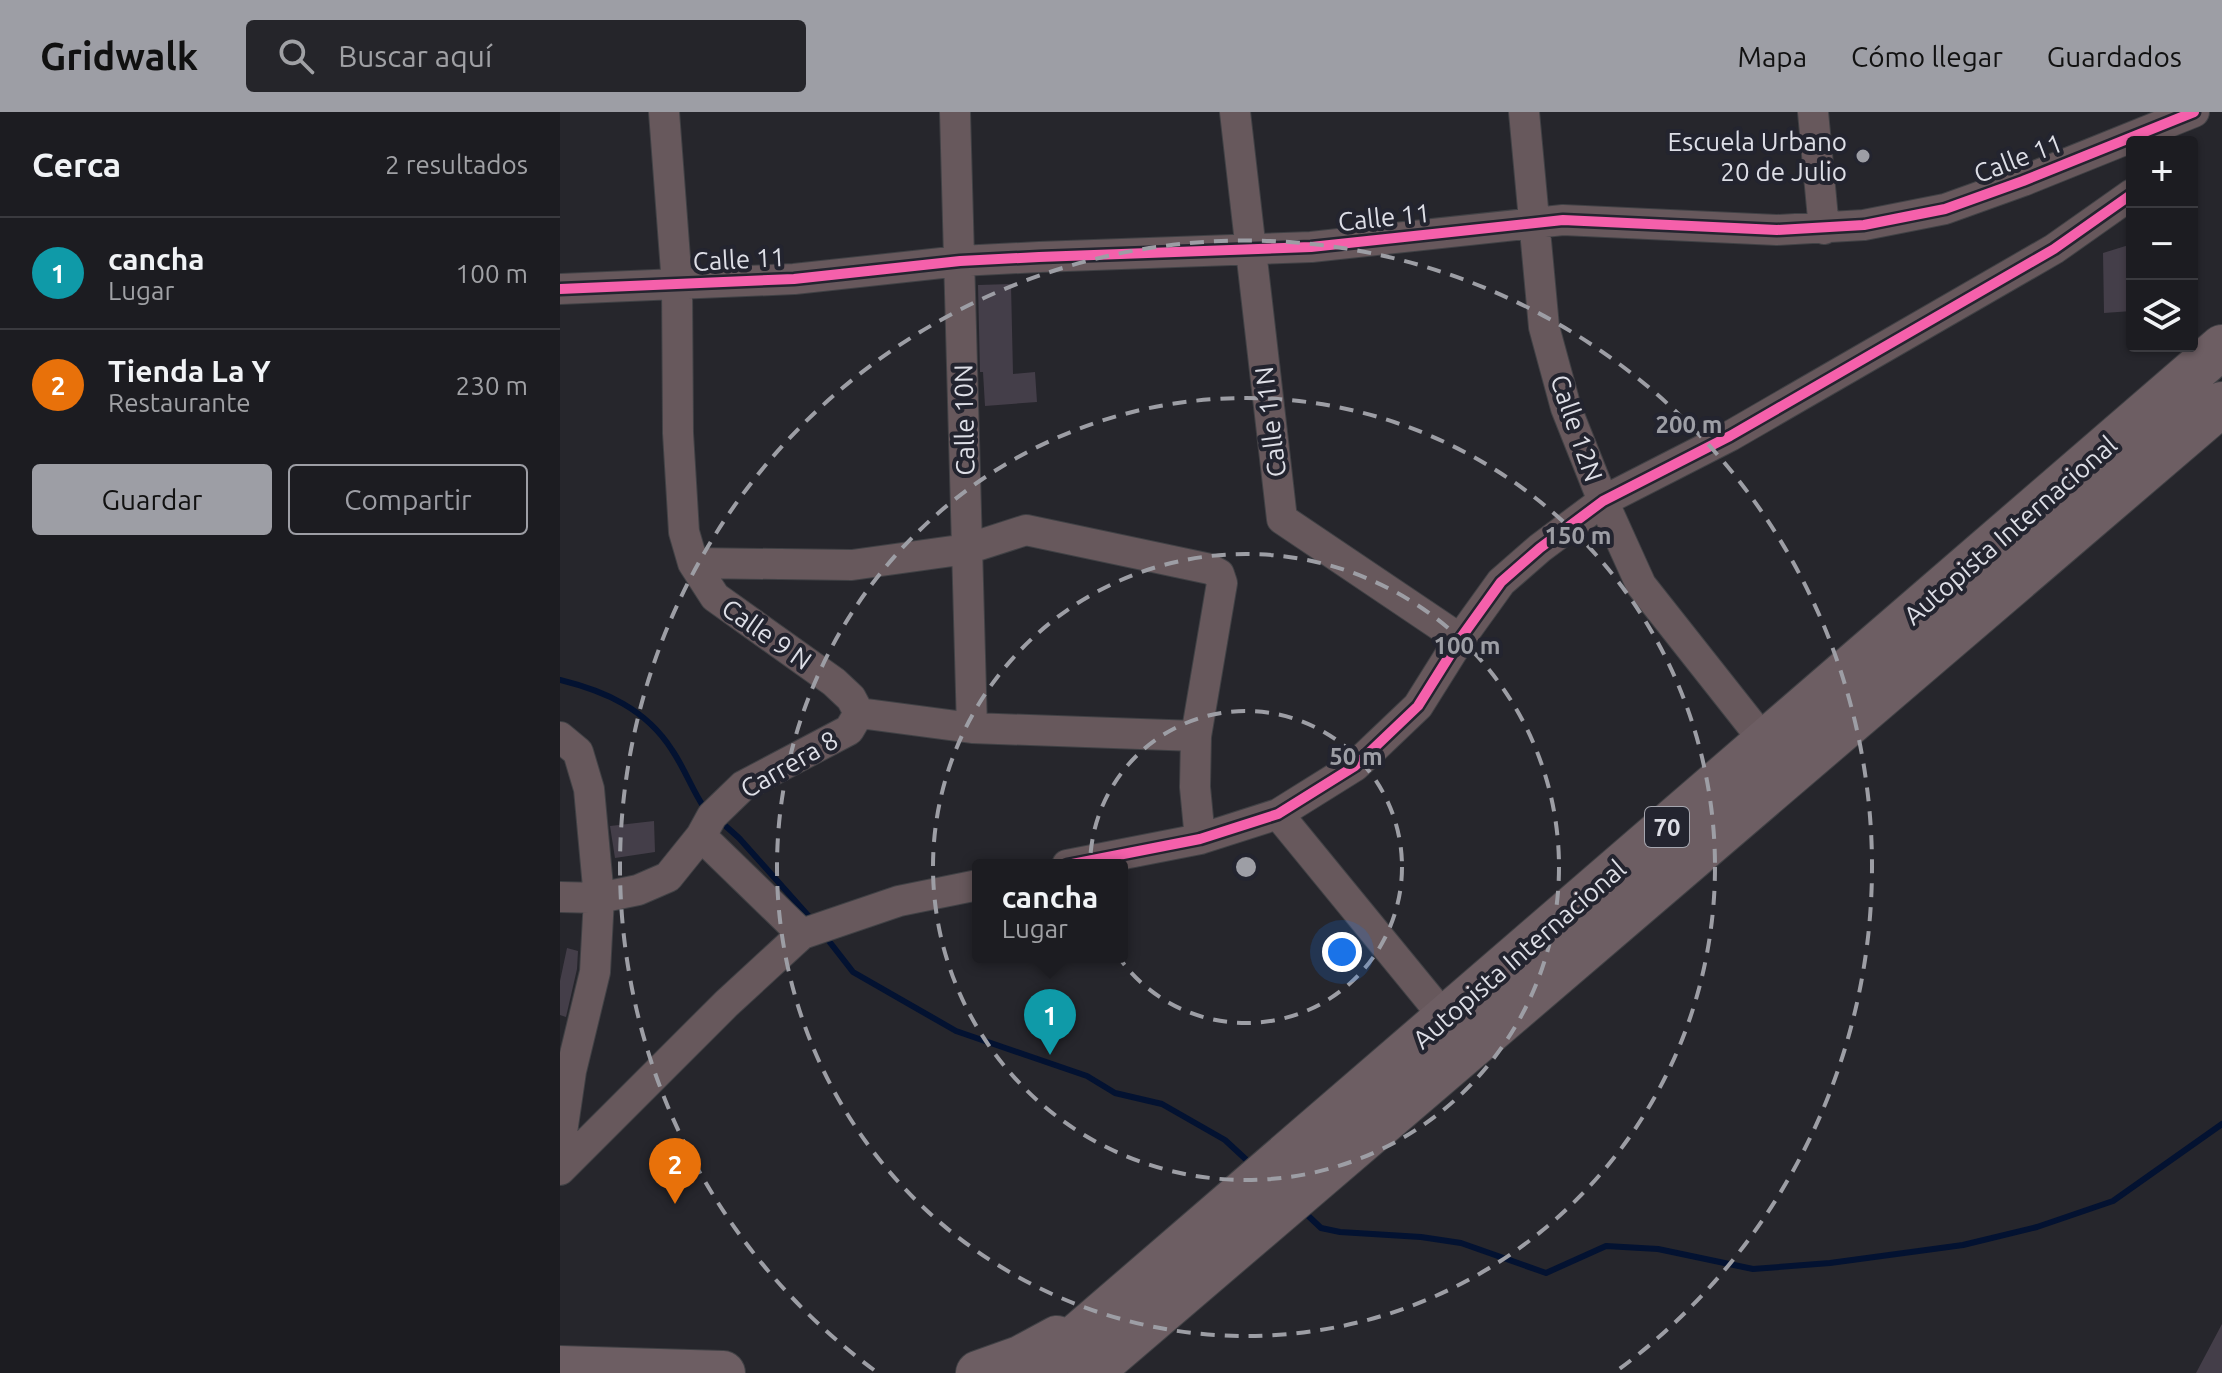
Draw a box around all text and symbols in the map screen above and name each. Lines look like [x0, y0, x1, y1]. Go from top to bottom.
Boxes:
search box [246, 20, 806, 92]
icon: search [274, 34, 318, 78]
text: Gridwalk [40, 35, 198, 77]
text: Buscar aquí [338, 39, 492, 73]
text: Mapa [1738, 41, 1807, 72]
text: Cómo llegar [1851, 41, 2003, 72]
text: Guardados [2047, 41, 2182, 72]
place label: Escuela Urbano 20 de Julio [1667, 127, 1847, 186]
street label: Calle 11 [1970, 128, 2066, 188]
map controls [2126, 136, 2198, 352]
button: + [2126, 136, 2198, 208]
text: Cerca [32, 145, 121, 183]
marker: Escuela Urbano 20 de Julio [1854, 147, 1872, 165]
text: 2 resultados [385, 150, 528, 179]
street label: Calle 11 [1336, 198, 1432, 236]
button: − [2126, 208, 2198, 280]
text: cancha [108, 242, 205, 276]
street label: Calle 11 [692, 242, 786, 276]
text: 1 [51, 259, 65, 288]
text: 100 m [456, 259, 528, 288]
text: Lugar [108, 276, 174, 305]
button: layers [2126, 280, 2198, 352]
text: Tienda La Y [108, 354, 271, 388]
street label: Calle 10N [949, 364, 979, 476]
street label: Calle 11N [1249, 365, 1291, 479]
text: 2 [51, 371, 65, 400]
text: 230 m [456, 371, 528, 400]
street label: Calle 12N [1545, 371, 1609, 485]
text: Restaurante [108, 388, 251, 417]
text: 200 m [1656, 411, 1722, 438]
street label: Autopista Internacional [1898, 430, 2122, 630]
button: Guardar [32, 464, 272, 535]
button: Compartir [288, 464, 528, 535]
text: 150 m [1545, 522, 1611, 549]
street label: Calle 9 N [717, 593, 817, 675]
text: 100 m [1434, 632, 1500, 659]
street label: Carrera 8 [735, 725, 843, 803]
text: 50 m [1329, 743, 1383, 770]
road number: 70 [1645, 807, 1689, 847]
centre of rings [1232, 853, 1260, 881]
street label: Autopista Internacional [1407, 854, 1631, 1054]
popup [972, 859, 1128, 963]
text: cancha [1002, 880, 1098, 914]
text: Lugar [1002, 914, 1068, 943]
your location [1322, 932, 1362, 972]
pin: 1 [1024, 989, 1076, 1055]
pin: 2 [649, 1138, 701, 1204]

